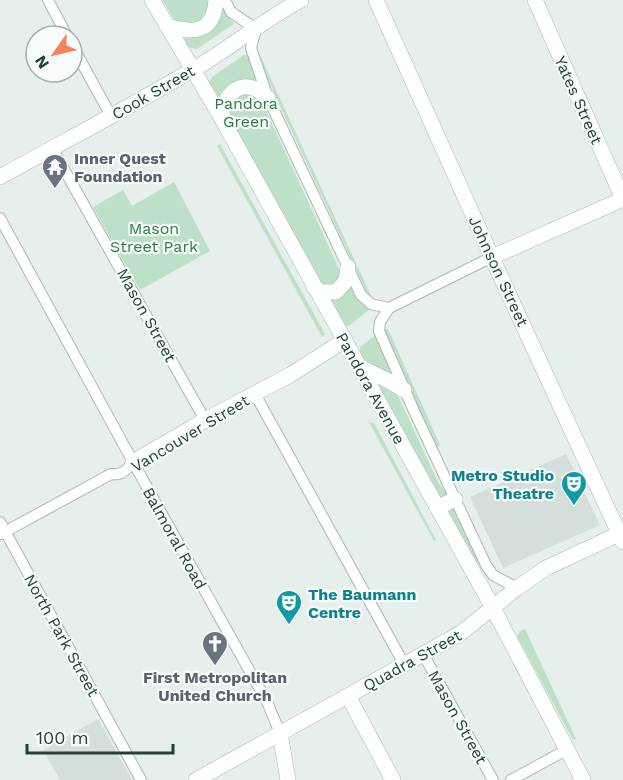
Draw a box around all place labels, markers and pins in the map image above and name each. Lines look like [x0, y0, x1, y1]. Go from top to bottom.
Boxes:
place label: Inner Quest Foundation [74, 149, 166, 186]
temple icon: Inner Quest Foundation [40, 152, 70, 190]
place label: Metro Studio Theatre [451, 466, 554, 503]
theatre icon: Metro Studio Theatre [559, 469, 589, 507]
place label: The Baumann Centre [308, 585, 416, 622]
theatre icon: The Baumann Centre [274, 588, 304, 626]
church icon: First Metropolitan United Church [200, 629, 230, 667]
place label: First Metropolitan United Church [143, 668, 287, 705]

